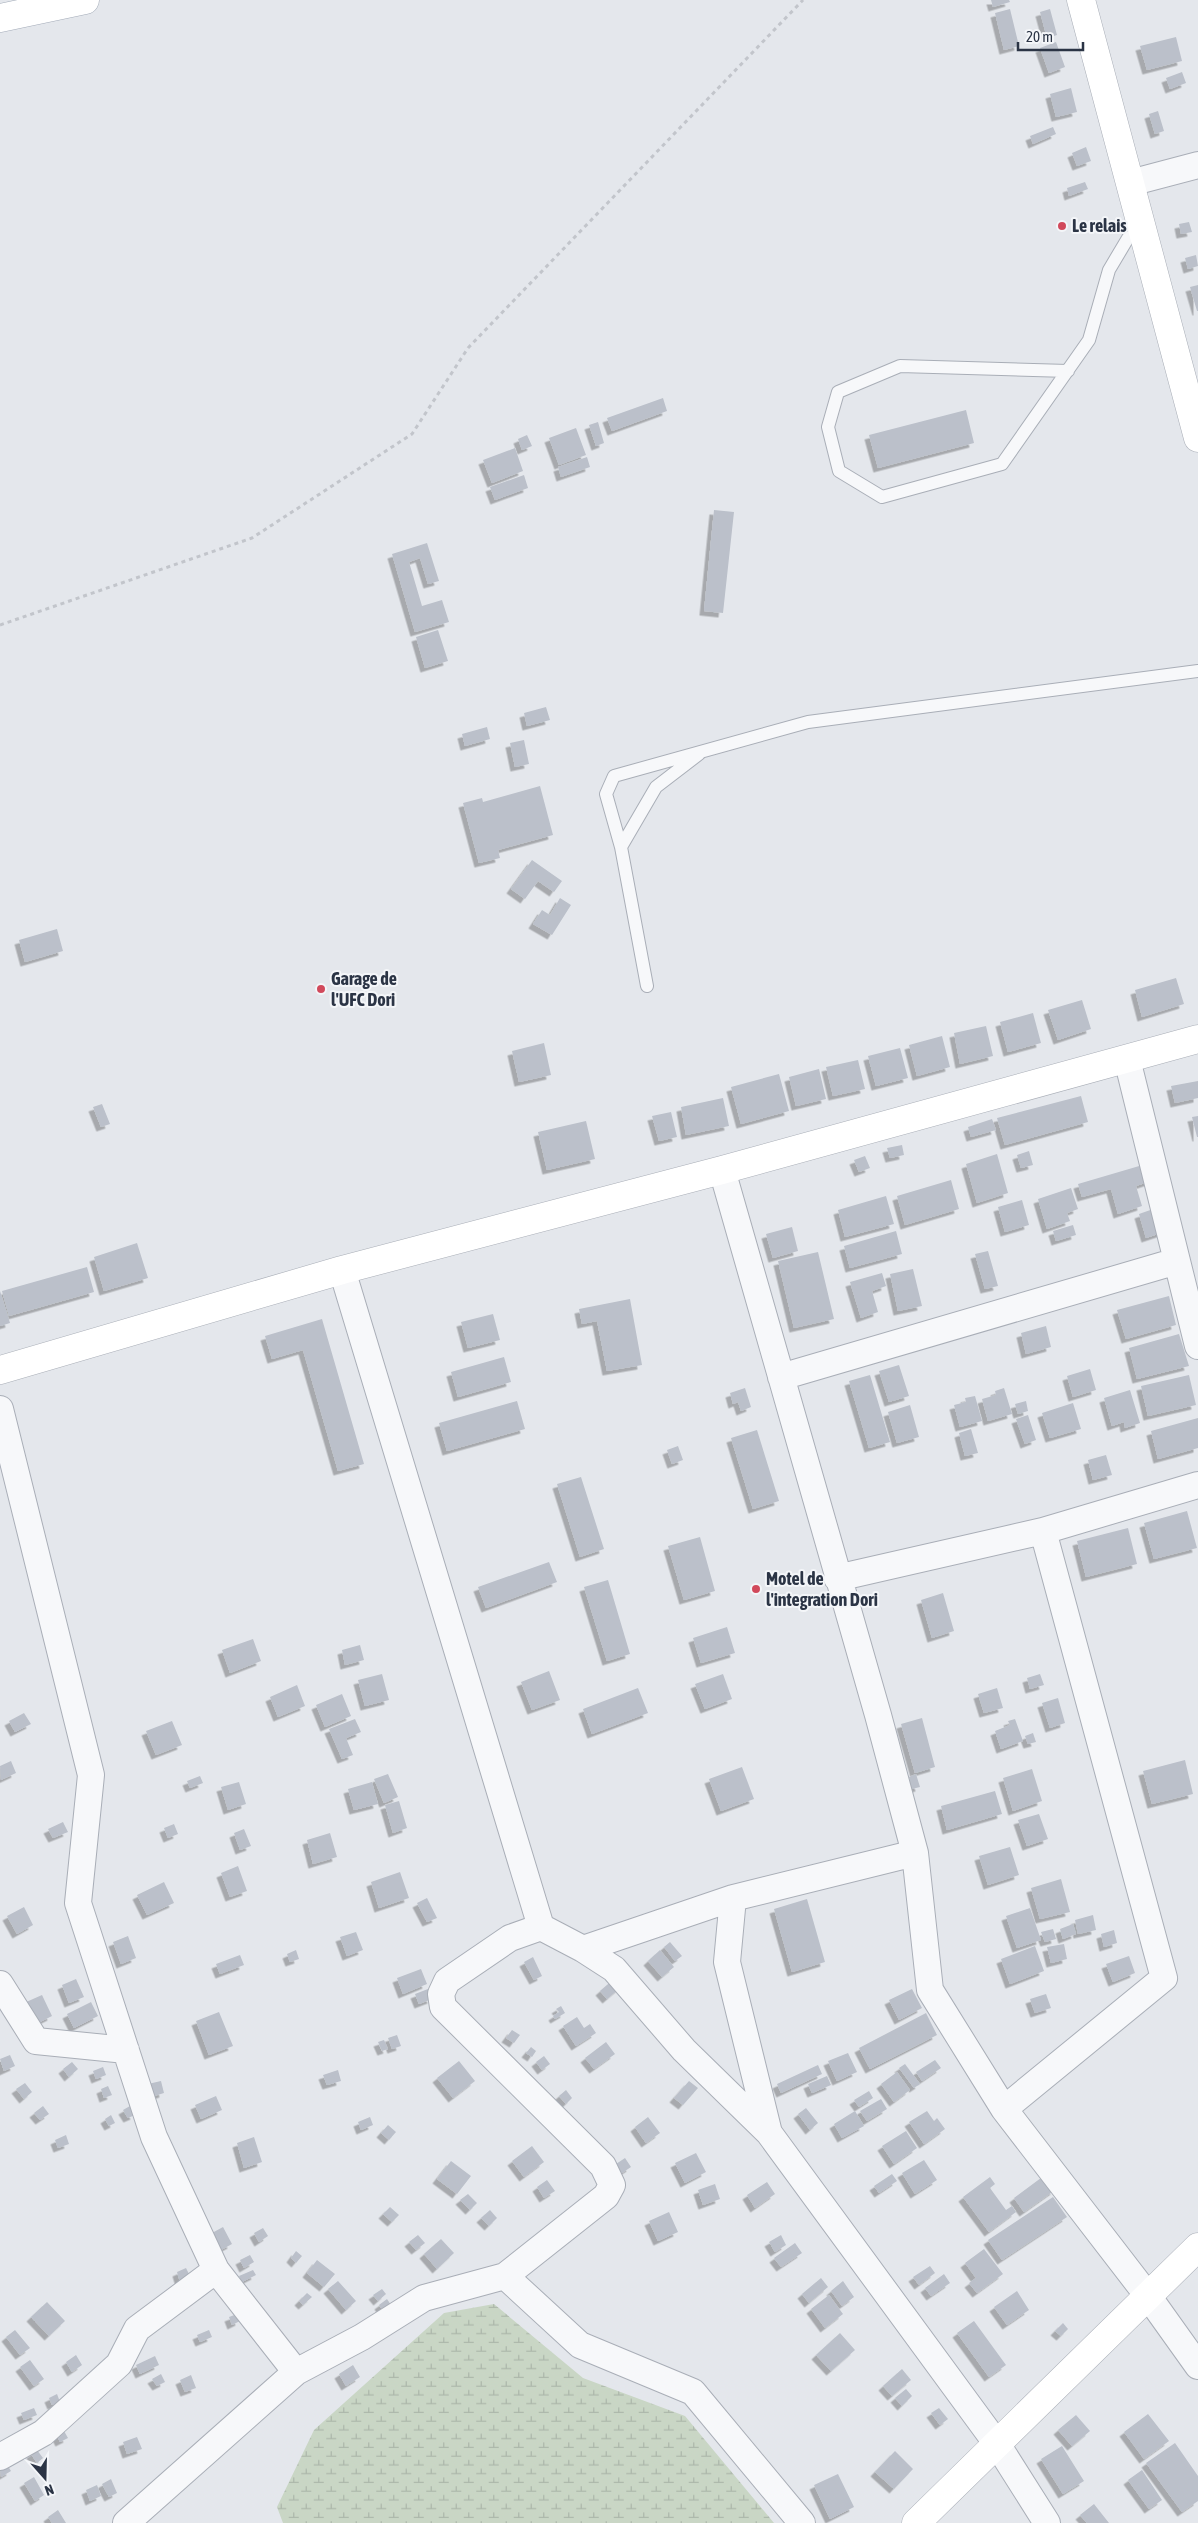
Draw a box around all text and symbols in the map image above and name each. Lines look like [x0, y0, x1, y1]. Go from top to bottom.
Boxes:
scale bar [1018, 20, 1083, 52]
text: 20 m [1026, 28, 1053, 45]
place label: Le relais [1072, 215, 1127, 236]
marker: Le relais [1056, 220, 1068, 232]
place label: Garage de l'UFC Dori [331, 968, 397, 1010]
marker: Garage de l'UFC Dori [315, 983, 327, 995]
place label: Motel de l'integration Dori [766, 1568, 878, 1610]
marker: Motel de l'integration Dori [750, 1583, 762, 1595]
north arrow [20, 2453, 70, 2503]
text: N [43, 2481, 56, 2499]

